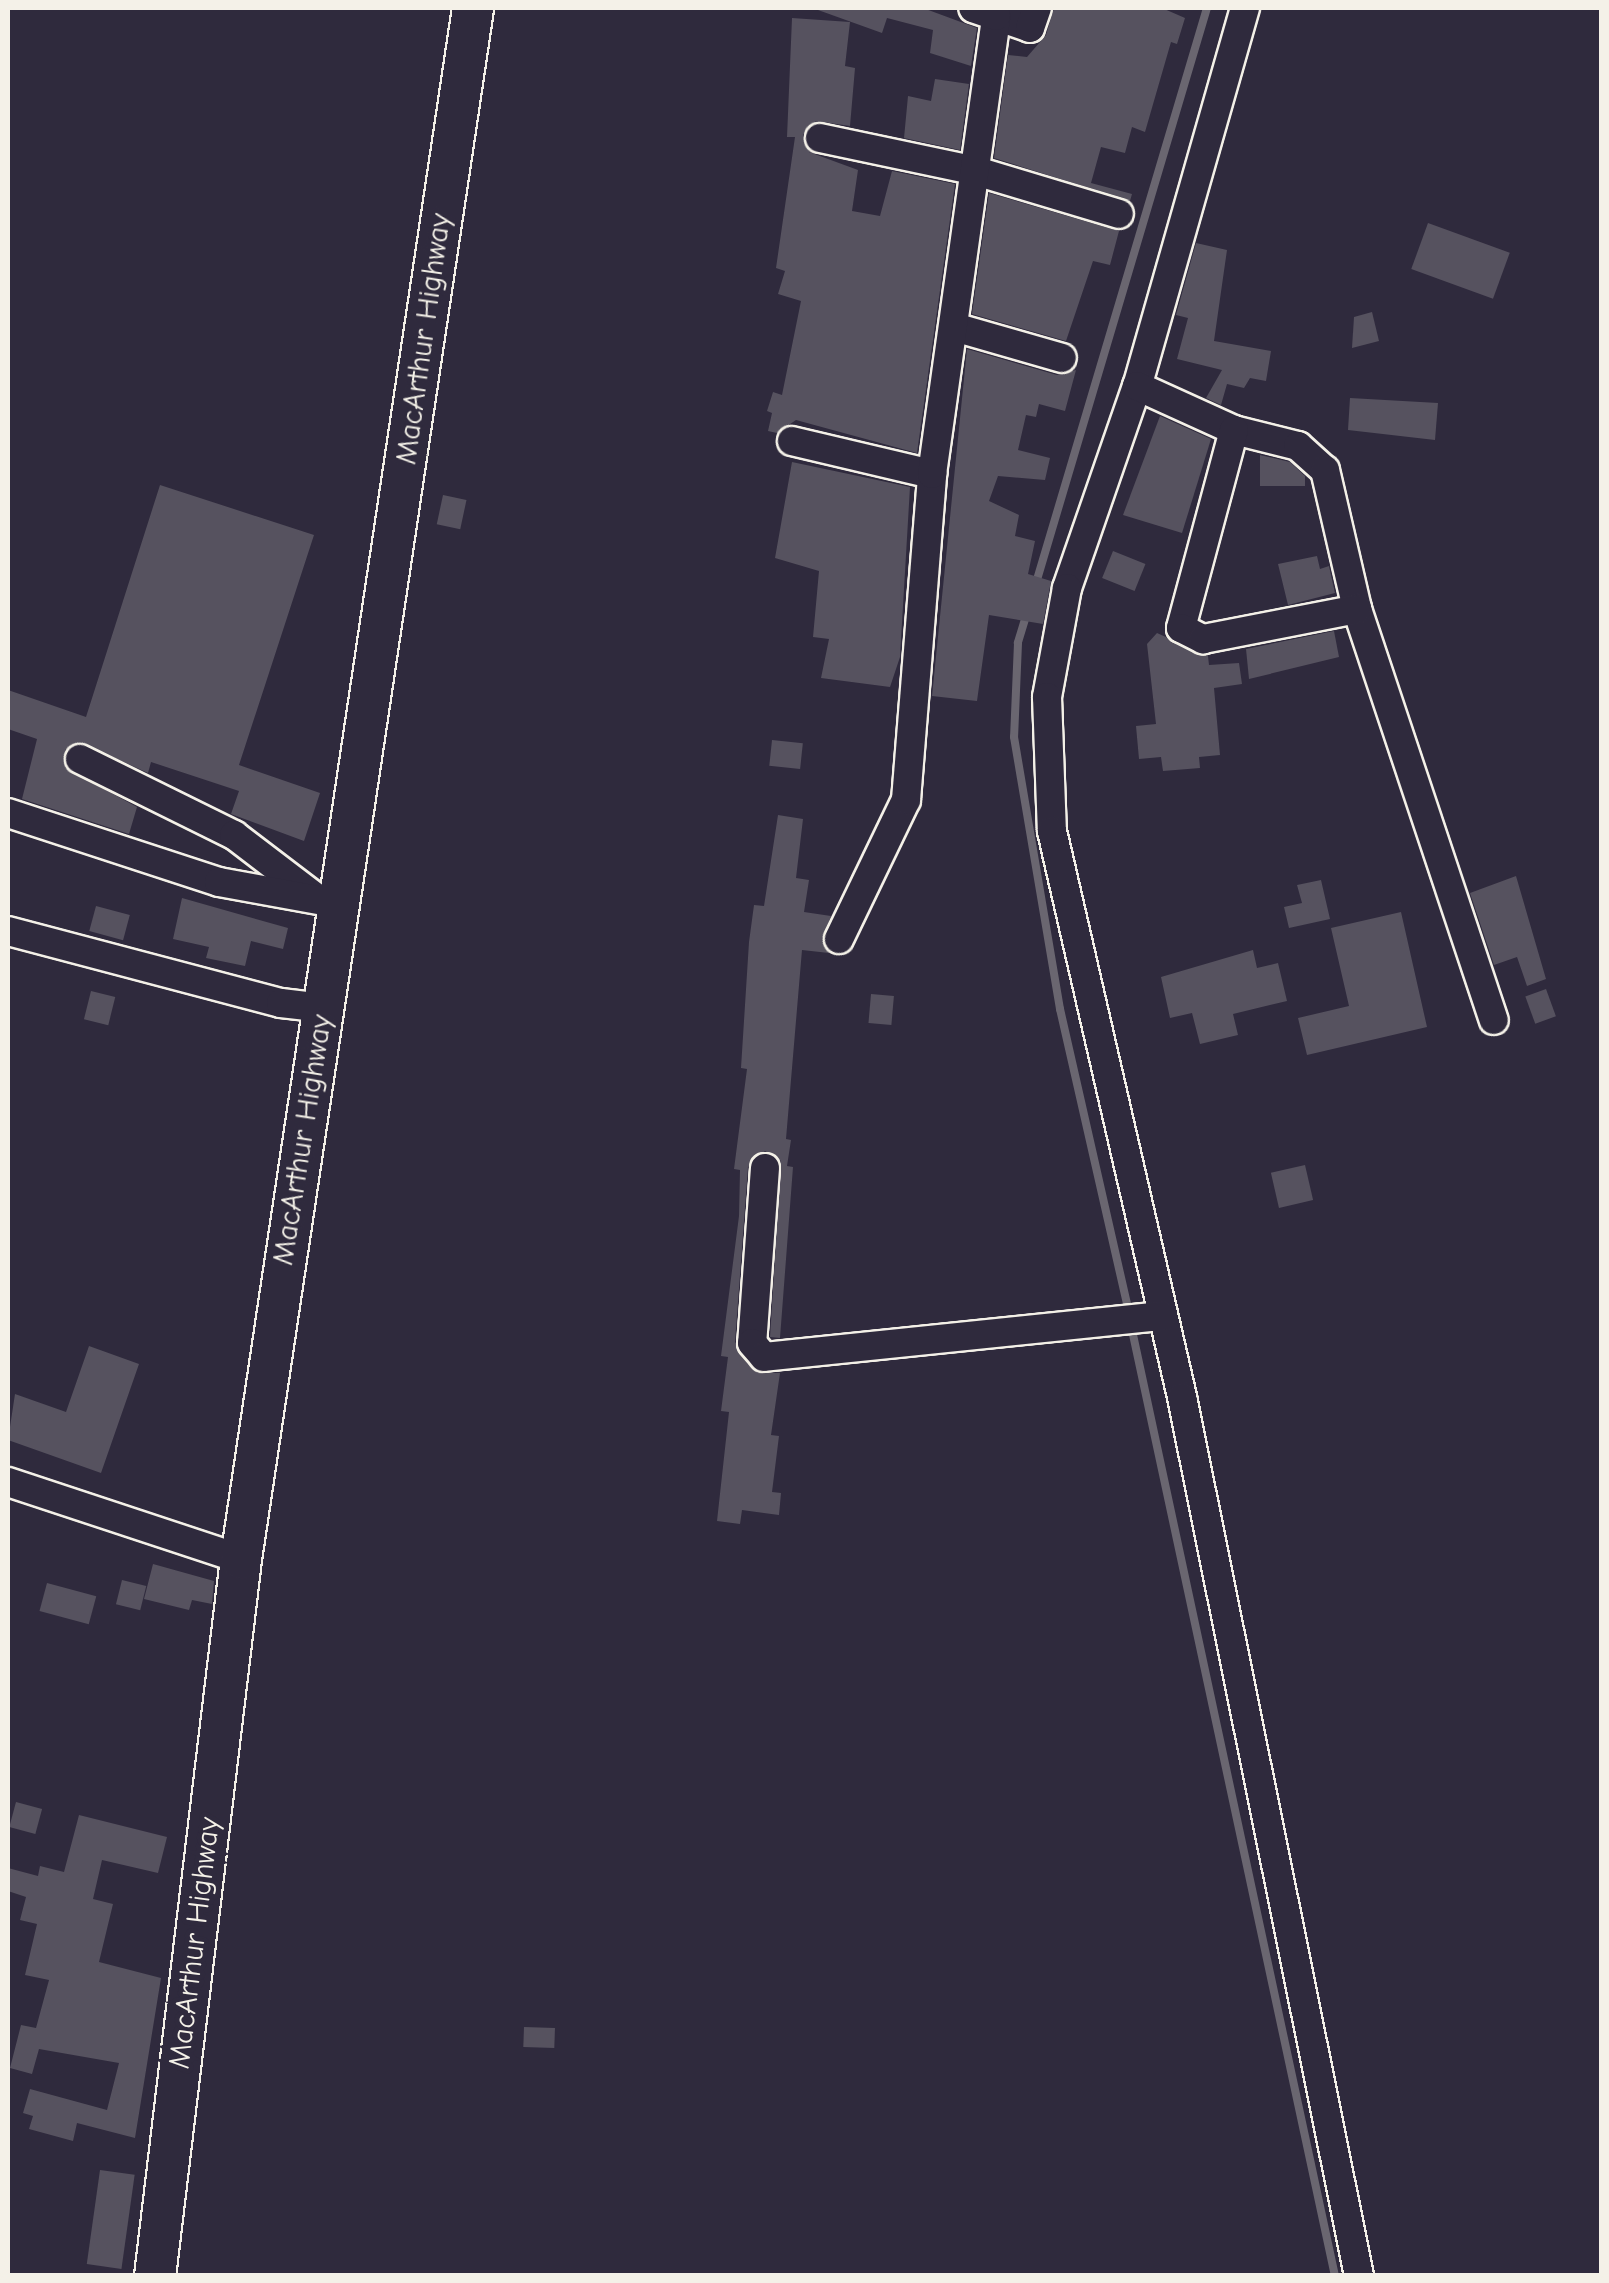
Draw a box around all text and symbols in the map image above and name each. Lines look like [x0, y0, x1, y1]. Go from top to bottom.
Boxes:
street label: MacArthur Highway [389, 211, 459, 467]
street label: MacArthur Highway [265, 1012, 341, 1268]
street label: MacArthur Highway [162, 1815, 228, 2071]

